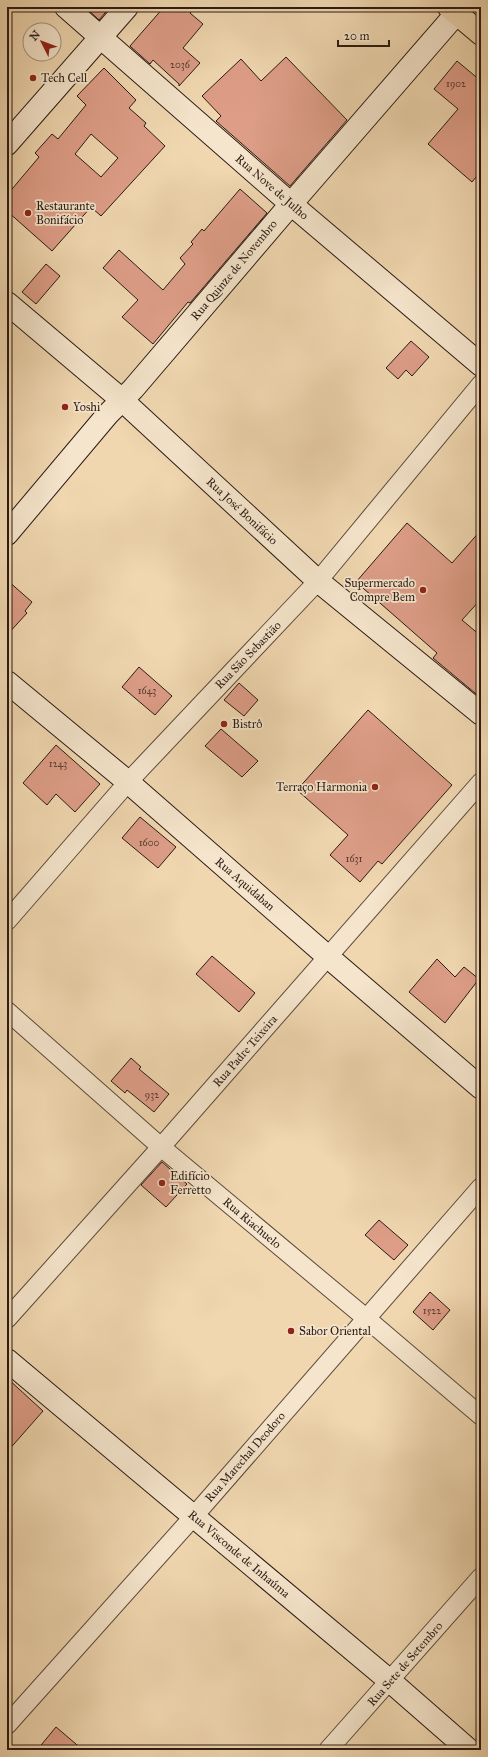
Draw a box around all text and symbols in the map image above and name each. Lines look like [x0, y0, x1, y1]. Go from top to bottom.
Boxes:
north arrow [22, 22, 62, 62]
scale bar [338, 22, 389, 48]
text: N [27, 27, 43, 43]
text: 20 m [344, 29, 370, 43]
house number: 2036 [170, 59, 191, 71]
place label: Tech Cell [41, 71, 88, 85]
marker: Tech Cell [28, 73, 38, 83]
house number: 1902 [446, 78, 466, 90]
street label: Rua Nove de Julho [232, 151, 311, 223]
place label: Restaurante Bonifácio [36, 199, 95, 227]
marker: Restaurante Bonifácio [23, 208, 33, 218]
street label: Rua Quinze de Novembro [188, 217, 280, 323]
place label: Yoshi [73, 400, 101, 414]
marker: Yoshi [60, 402, 70, 412]
street label: Rua José Bonifácio [203, 474, 281, 548]
place label: Supermercado Compre Bem [344, 576, 415, 604]
marker: Supermercado Compre Bem [418, 585, 428, 595]
street label: Rua São Sebastião [212, 618, 284, 692]
house number: 1643 [138, 685, 156, 697]
place label: Bistrô [232, 717, 262, 731]
marker: Bistrô [219, 719, 229, 729]
house number: 1243 [49, 758, 67, 770]
place label: Terraço Harmonia [276, 780, 368, 794]
marker: Terraço Harmonia [370, 782, 380, 792]
house number: 1600 [139, 837, 160, 849]
house number: 1631 [346, 853, 363, 865]
street label: Rua Aquidaban [212, 854, 278, 915]
street label: Rua Padre Teixeira [210, 1011, 281, 1090]
house number: 932 [145, 1089, 159, 1101]
place label: Edifício Ferretto [170, 1169, 211, 1197]
marker: Edifício Ferretto [157, 1178, 167, 1188]
street label: Rua Riachuelo [220, 1195, 284, 1251]
house number: 1522 [423, 1305, 441, 1317]
place label: Sabor Oriental [299, 1324, 372, 1338]
marker: Sabor Oriental [286, 1326, 296, 1336]
street label: Rua Marechal Deodoro [202, 1409, 288, 1505]
street label: Rua Visconde de Inhaúma [185, 1507, 293, 1601]
street label: Rua Sete de Setembro [365, 1619, 445, 1709]

